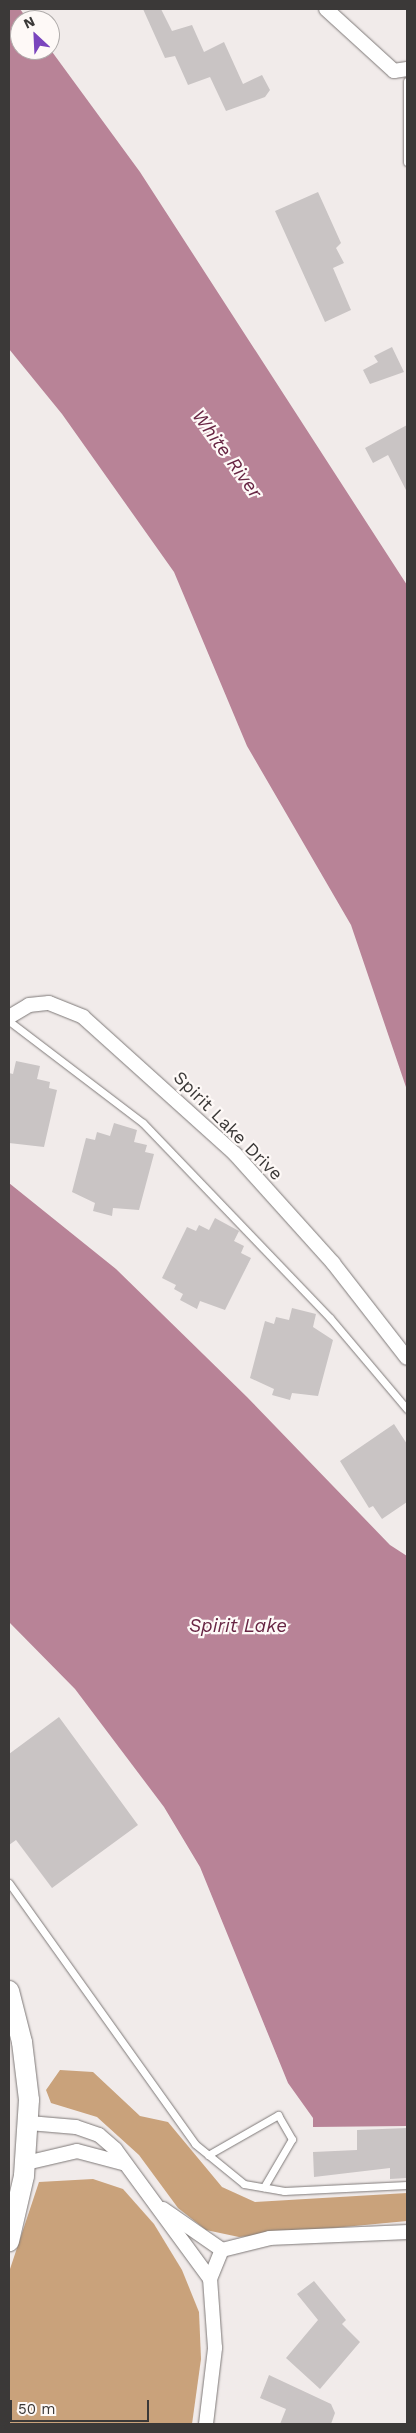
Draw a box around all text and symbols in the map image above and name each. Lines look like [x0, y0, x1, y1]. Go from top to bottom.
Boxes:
north arrow [10, 10, 60, 60]
text: N [21, 13, 37, 32]
water label: White River [187, 405, 267, 503]
street label: Spirit Lake Drive [169, 1067, 287, 1185]
water label: Spirit Lake [189, 1615, 287, 1637]
scale bar [12, 2390, 151, 2422]
text: 50 m [18, 2400, 55, 2418]

